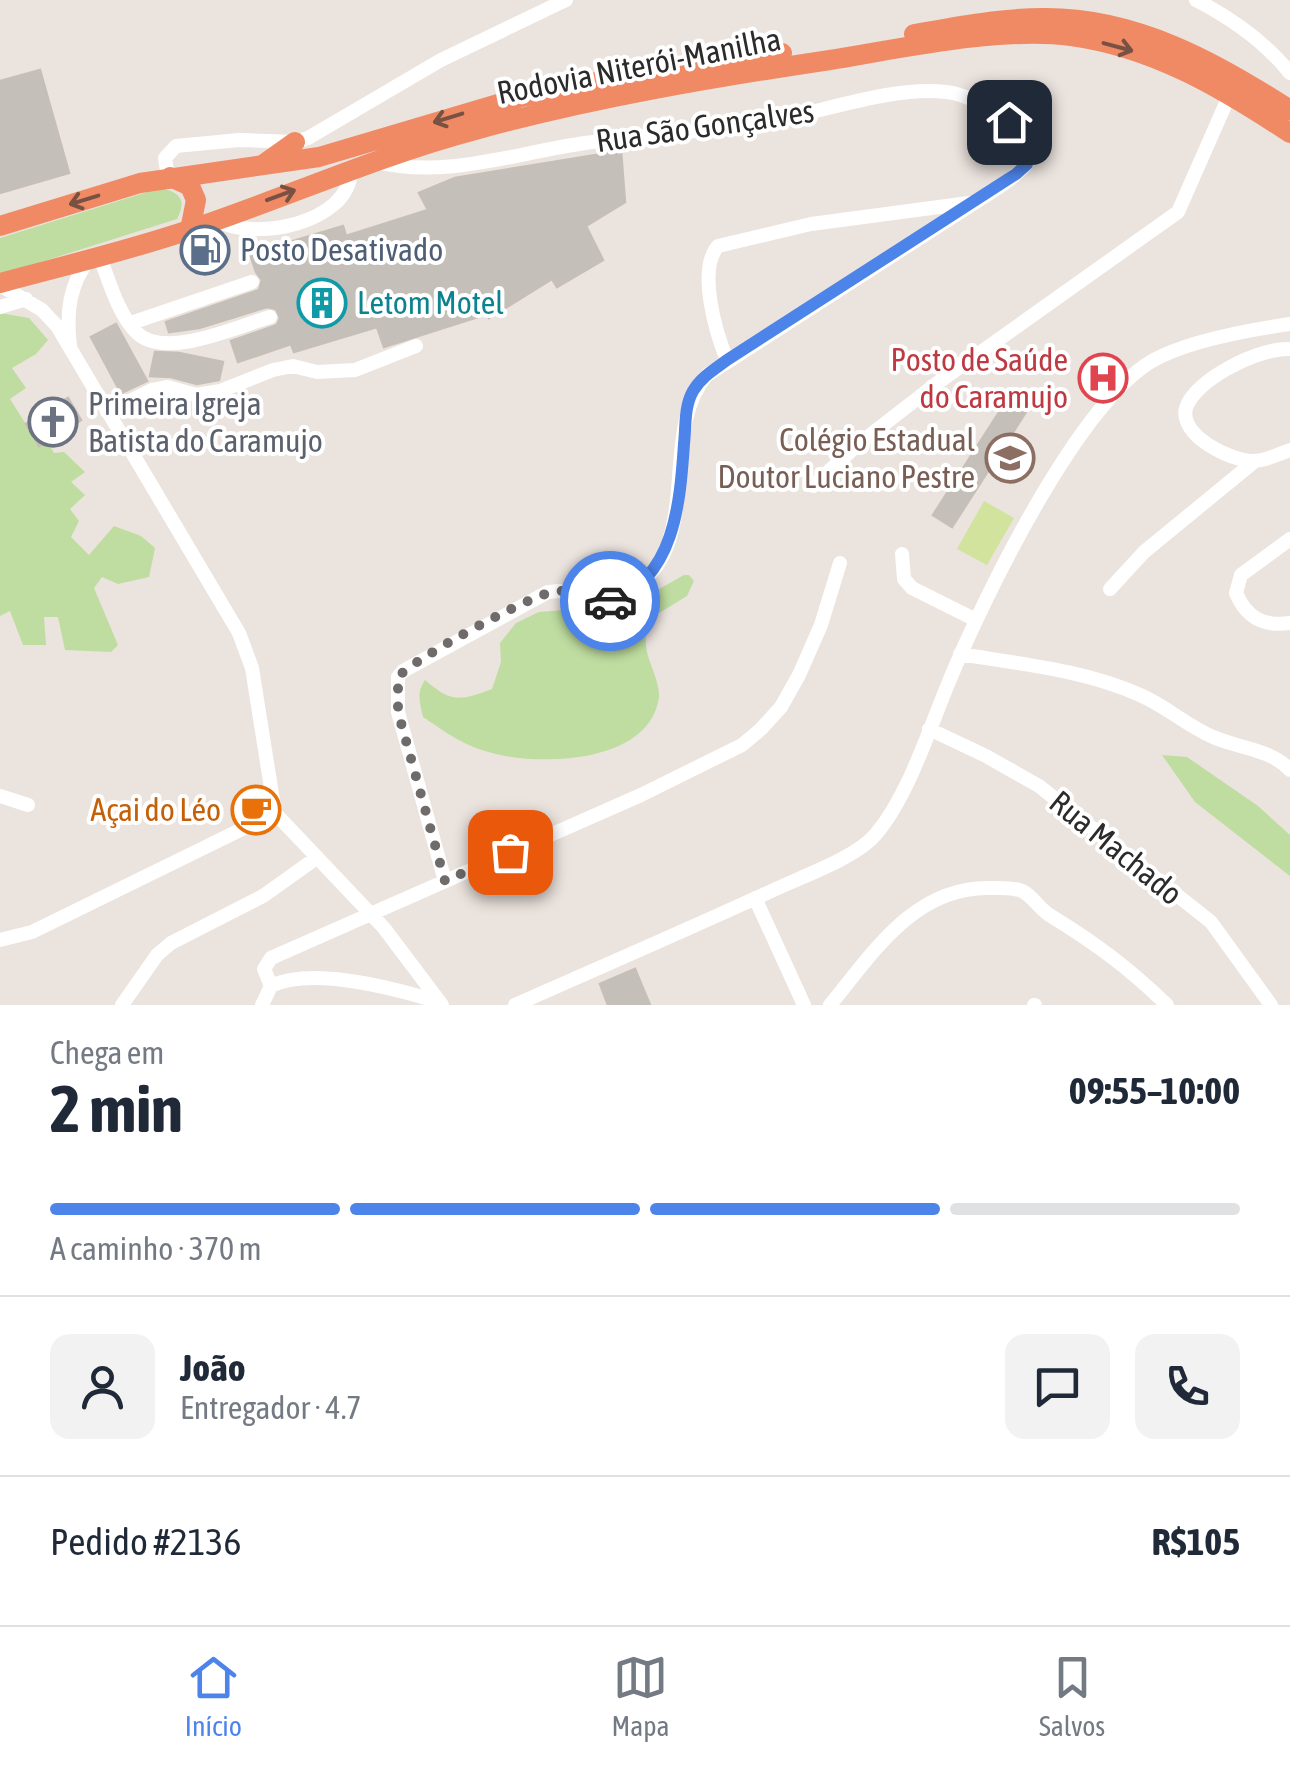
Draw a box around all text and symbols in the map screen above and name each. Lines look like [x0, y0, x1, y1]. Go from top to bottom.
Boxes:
street label: Rodovia Niterói-Manilha [494, 20, 784, 111]
one-way arrow [1102, 38, 1133, 57]
pin [967, 80, 1052, 165]
street label: Rua São Gonçalves [594, 92, 816, 159]
icon: home [982, 95, 1037, 150]
one-way arrow [433, 110, 464, 128]
one-way arrow [264, 185, 295, 203]
one-way arrow [68, 192, 100, 210]
fuel station icon: Posto Desativado [179, 224, 231, 276]
place label: Posto Desativado [240, 231, 443, 268]
building icon: Letom Motel [296, 277, 348, 329]
place label: Letom Motel [357, 284, 504, 321]
place label: Posto de Saúde do Caramujo [890, 341, 1068, 415]
hospital icon: Posto de Saúde do Caramujo [1077, 352, 1129, 404]
place label: Primeira Igreja Batista do Caramujo [88, 385, 323, 459]
church icon: Primeira Igreja Batista do Caramujo [27, 396, 79, 448]
place label: Colégio Estadual Doutor Luciano Pestre [718, 421, 976, 495]
school or university icon: Colégio Estadual Doutor Luciano Pestre [984, 432, 1036, 484]
courier [560, 551, 660, 651]
icon: car [583, 574, 638, 629]
street label: Rua Machado [1043, 783, 1190, 912]
cafe icon: Açai do Léo [230, 784, 282, 836]
place label: Açai do Léo [90, 791, 221, 828]
pin [468, 810, 553, 895]
icon: bag [483, 825, 538, 880]
text: Chega em [50, 1034, 164, 1071]
text: 09:55–10:00 [1069, 1069, 1240, 1112]
text: 2 min [50, 1071, 183, 1146]
text: A caminho · 370 m [50, 1230, 261, 1267]
button: person [50, 1334, 155, 1439]
button: chat [1005, 1334, 1110, 1439]
button: phone [1135, 1334, 1240, 1439]
text: João [180, 1346, 246, 1389]
text: Entregador · 4.7 [180, 1389, 361, 1426]
text: Pedido #2136 [50, 1520, 241, 1563]
text: R$105 [1151, 1520, 1240, 1563]
tab: Início [185, 1650, 242, 1742]
tab: Mapa [611, 1650, 669, 1742]
tab: Salvos [1039, 1650, 1105, 1742]

